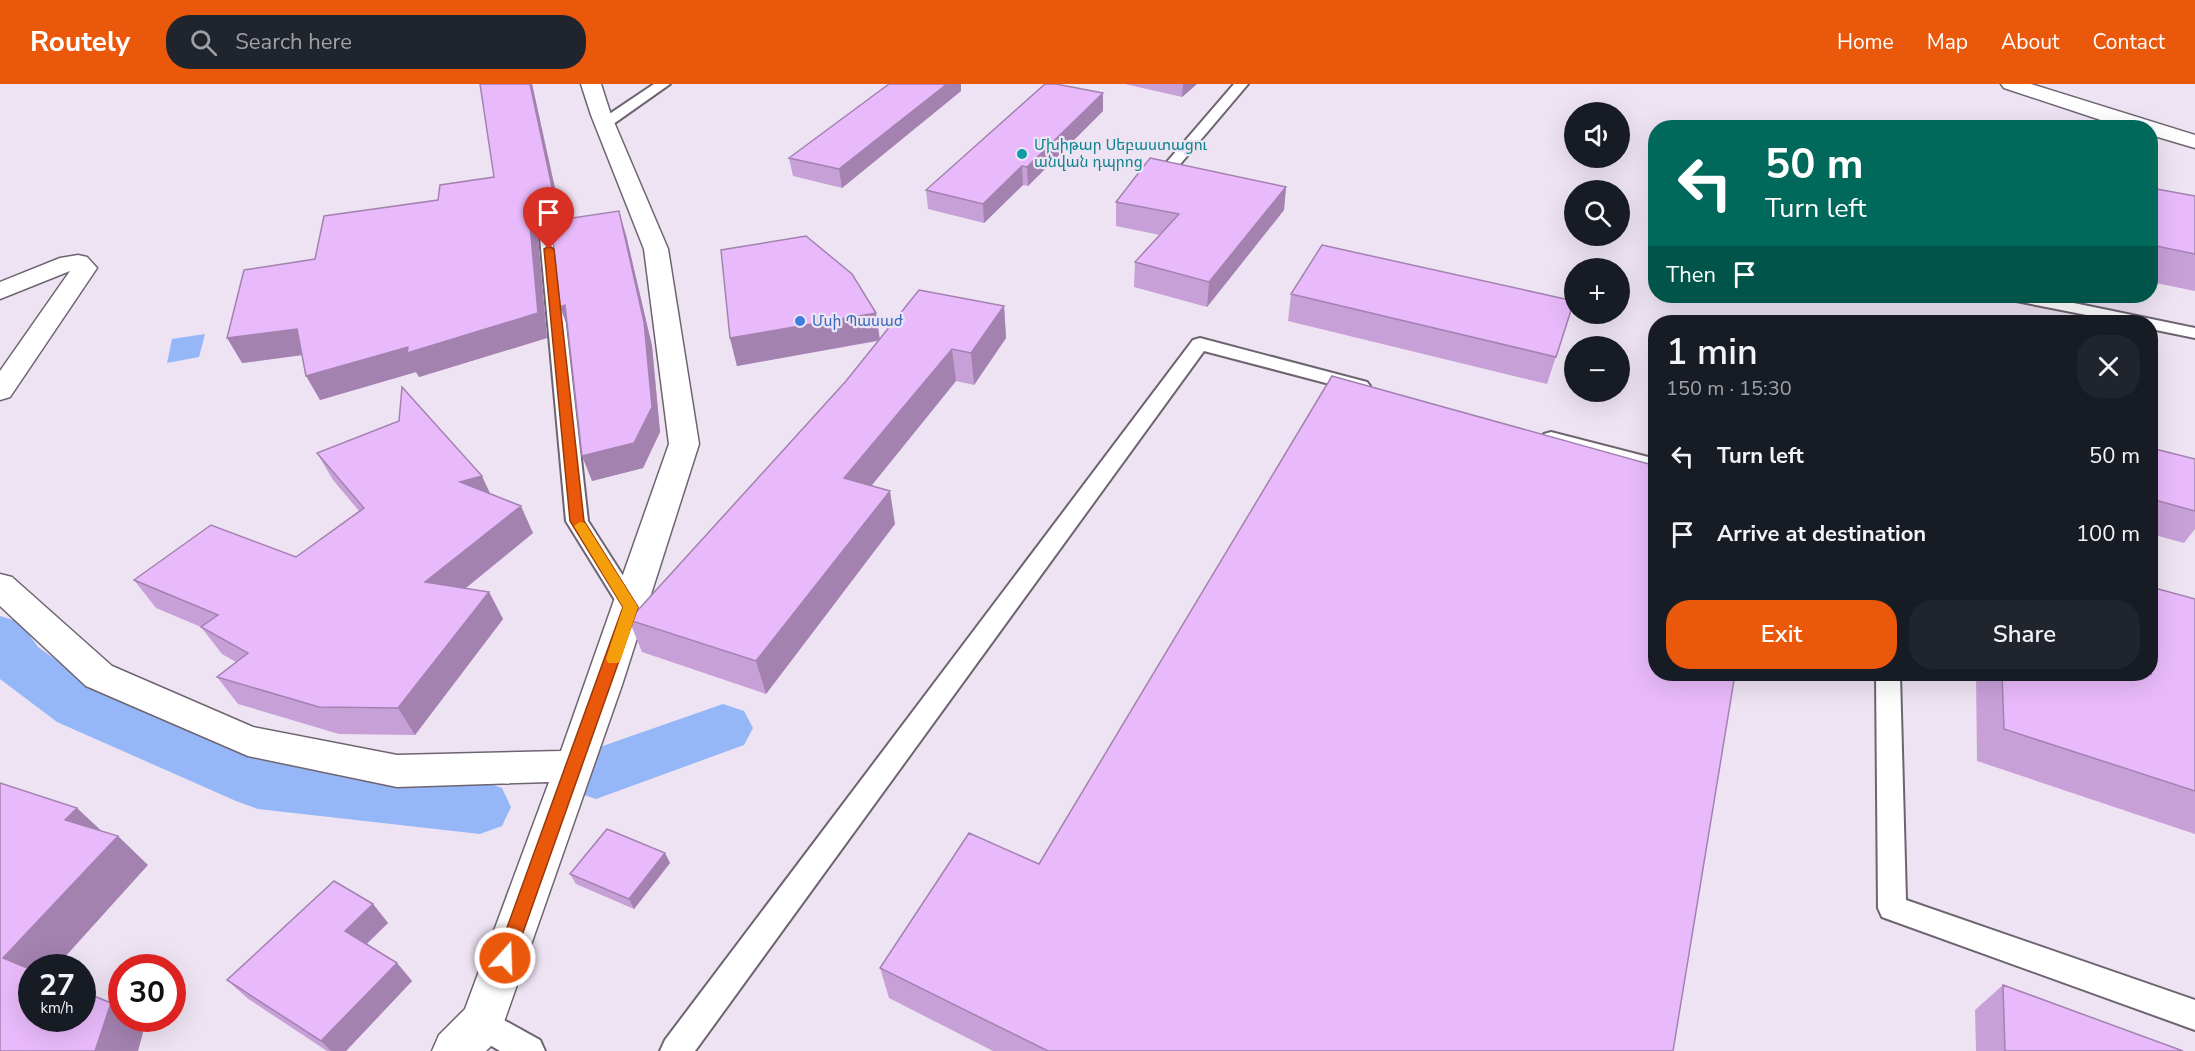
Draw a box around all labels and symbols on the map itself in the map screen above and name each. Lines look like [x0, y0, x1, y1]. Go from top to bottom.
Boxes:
place label: Մխիթար Սեբաստացու անվան դպրոց [1034, 135, 1208, 172]
marker: Մխիթար Սեբաստացու անվան դպրոց [1015, 147, 1029, 161]
pin [523, 187, 574, 249]
place label: Մսի Պասաժ [812, 311, 904, 331]
marker: Մսի Պասաժ [793, 314, 807, 328]
position arrow [473, 926, 537, 990]
speed limit sign: 30 [108, 954, 186, 1032]

